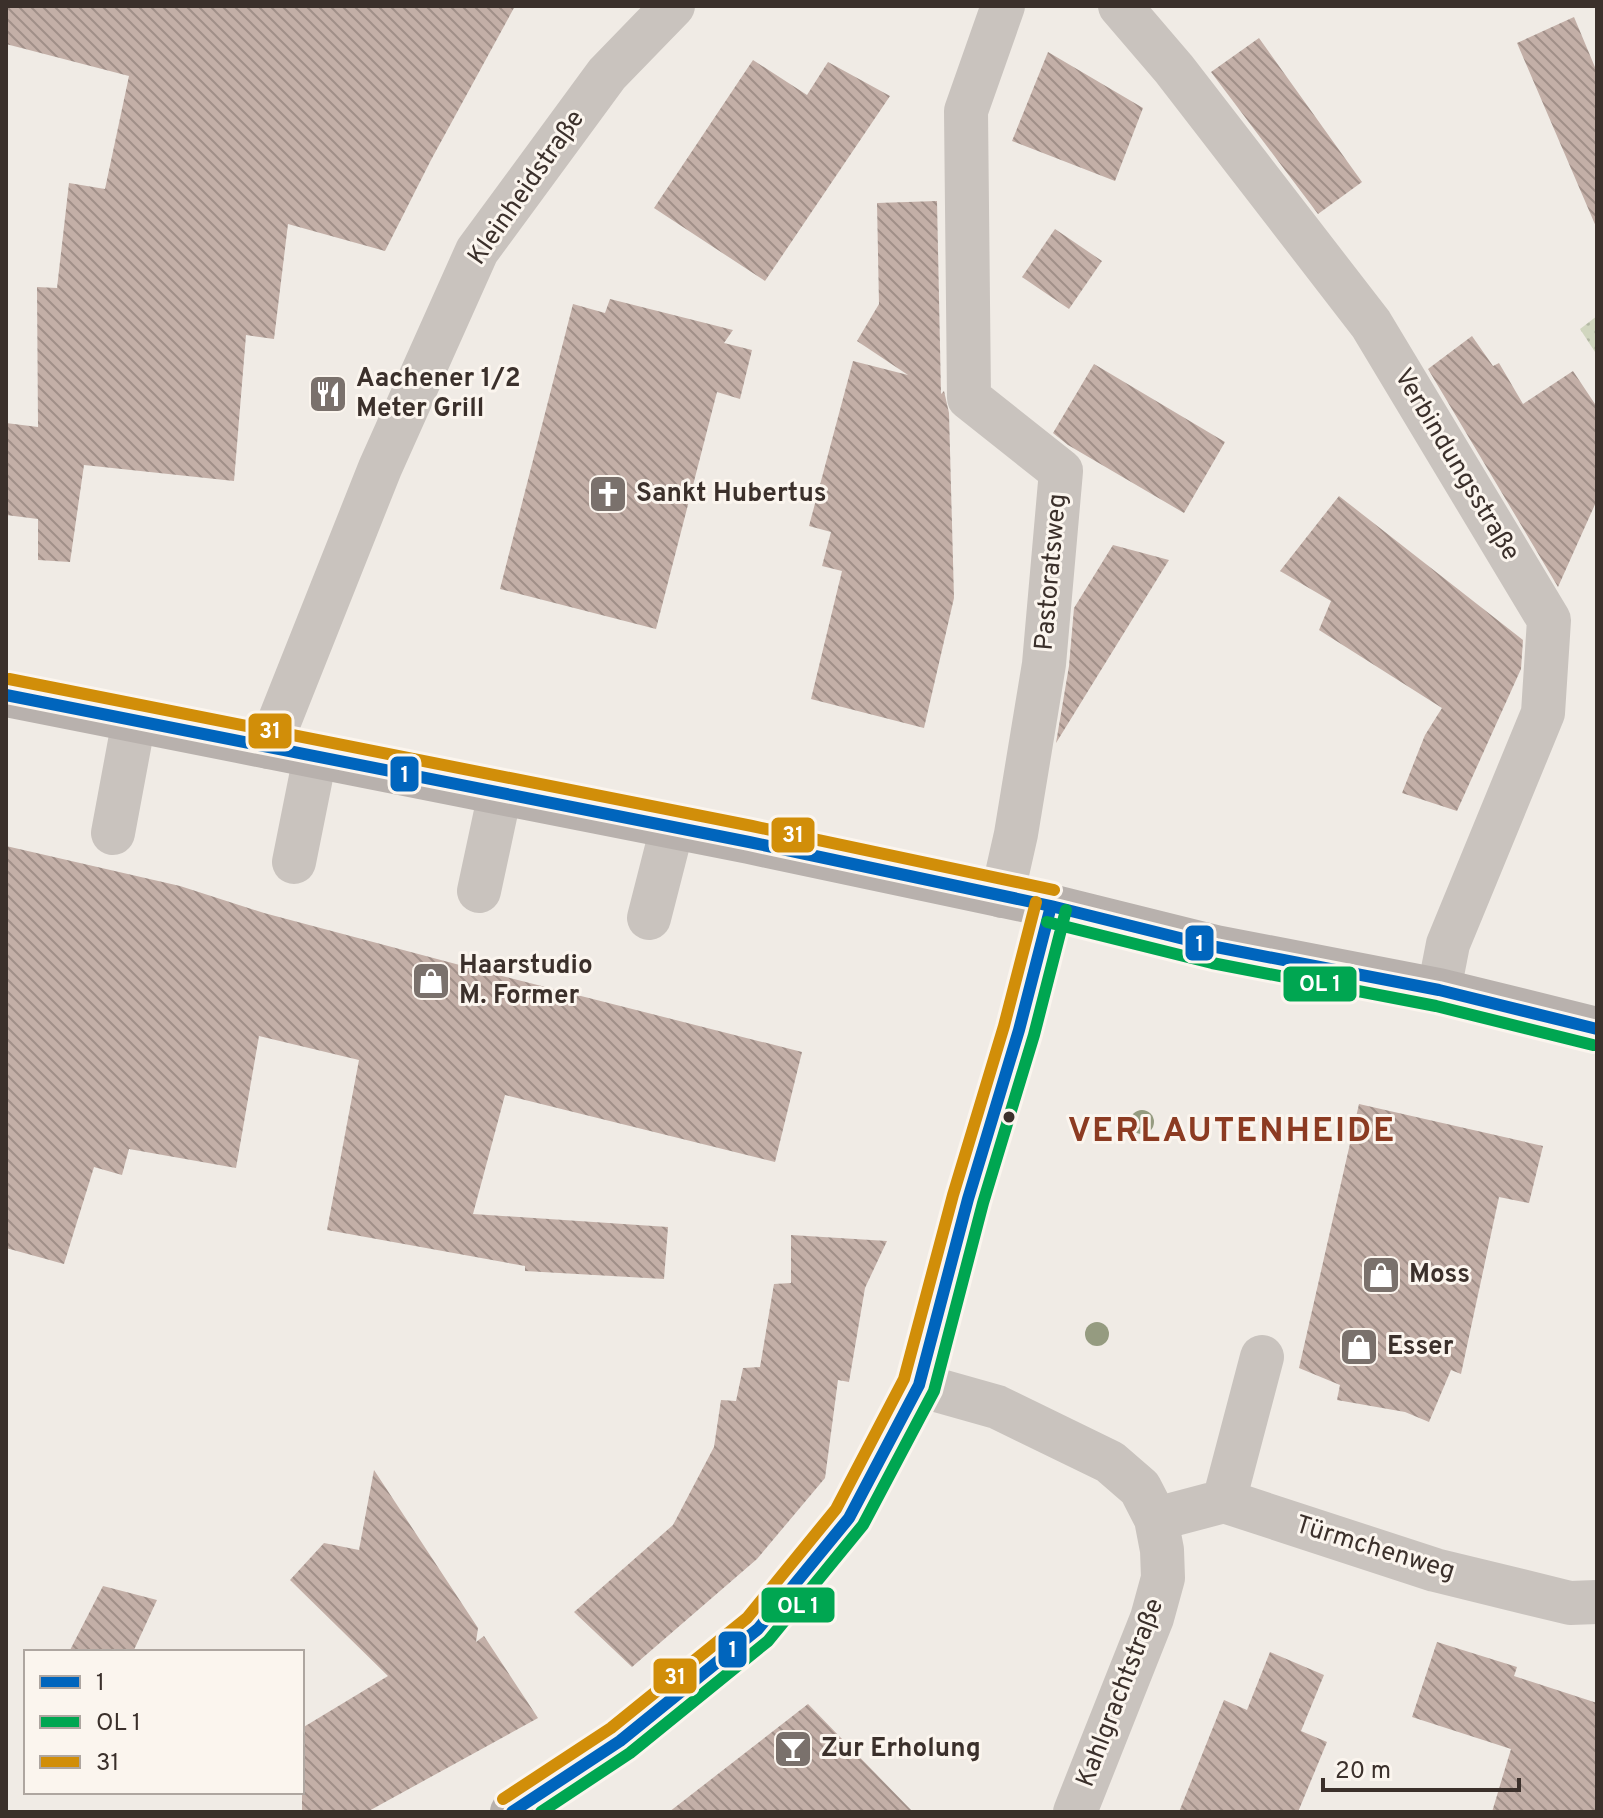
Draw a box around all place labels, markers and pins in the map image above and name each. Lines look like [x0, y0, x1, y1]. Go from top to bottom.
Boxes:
place label: Aachener 1/2 Meter Grill [356, 363, 521, 426]
restaurant icon: Aachener 1/2 Meter Grill [307, 373, 349, 415]
church icon: Sankt Hubertus [587, 473, 629, 515]
place label: Sankt Hubertus [636, 478, 827, 511]
place label: Haarstudio M. Former [459, 950, 593, 1013]
shop icon: Haarstudio M. Former [410, 960, 452, 1002]
unlabelled marker [1001, 1109, 1017, 1125]
shop icon: Moss [1360, 1254, 1402, 1296]
place label: Moss [1409, 1259, 1470, 1292]
shop icon: Esser [1338, 1326, 1380, 1368]
place label: Esser [1387, 1331, 1454, 1364]
bar icon: Zur Erholung [772, 1728, 814, 1770]
place label: Zur Erholung [821, 1733, 981, 1766]

